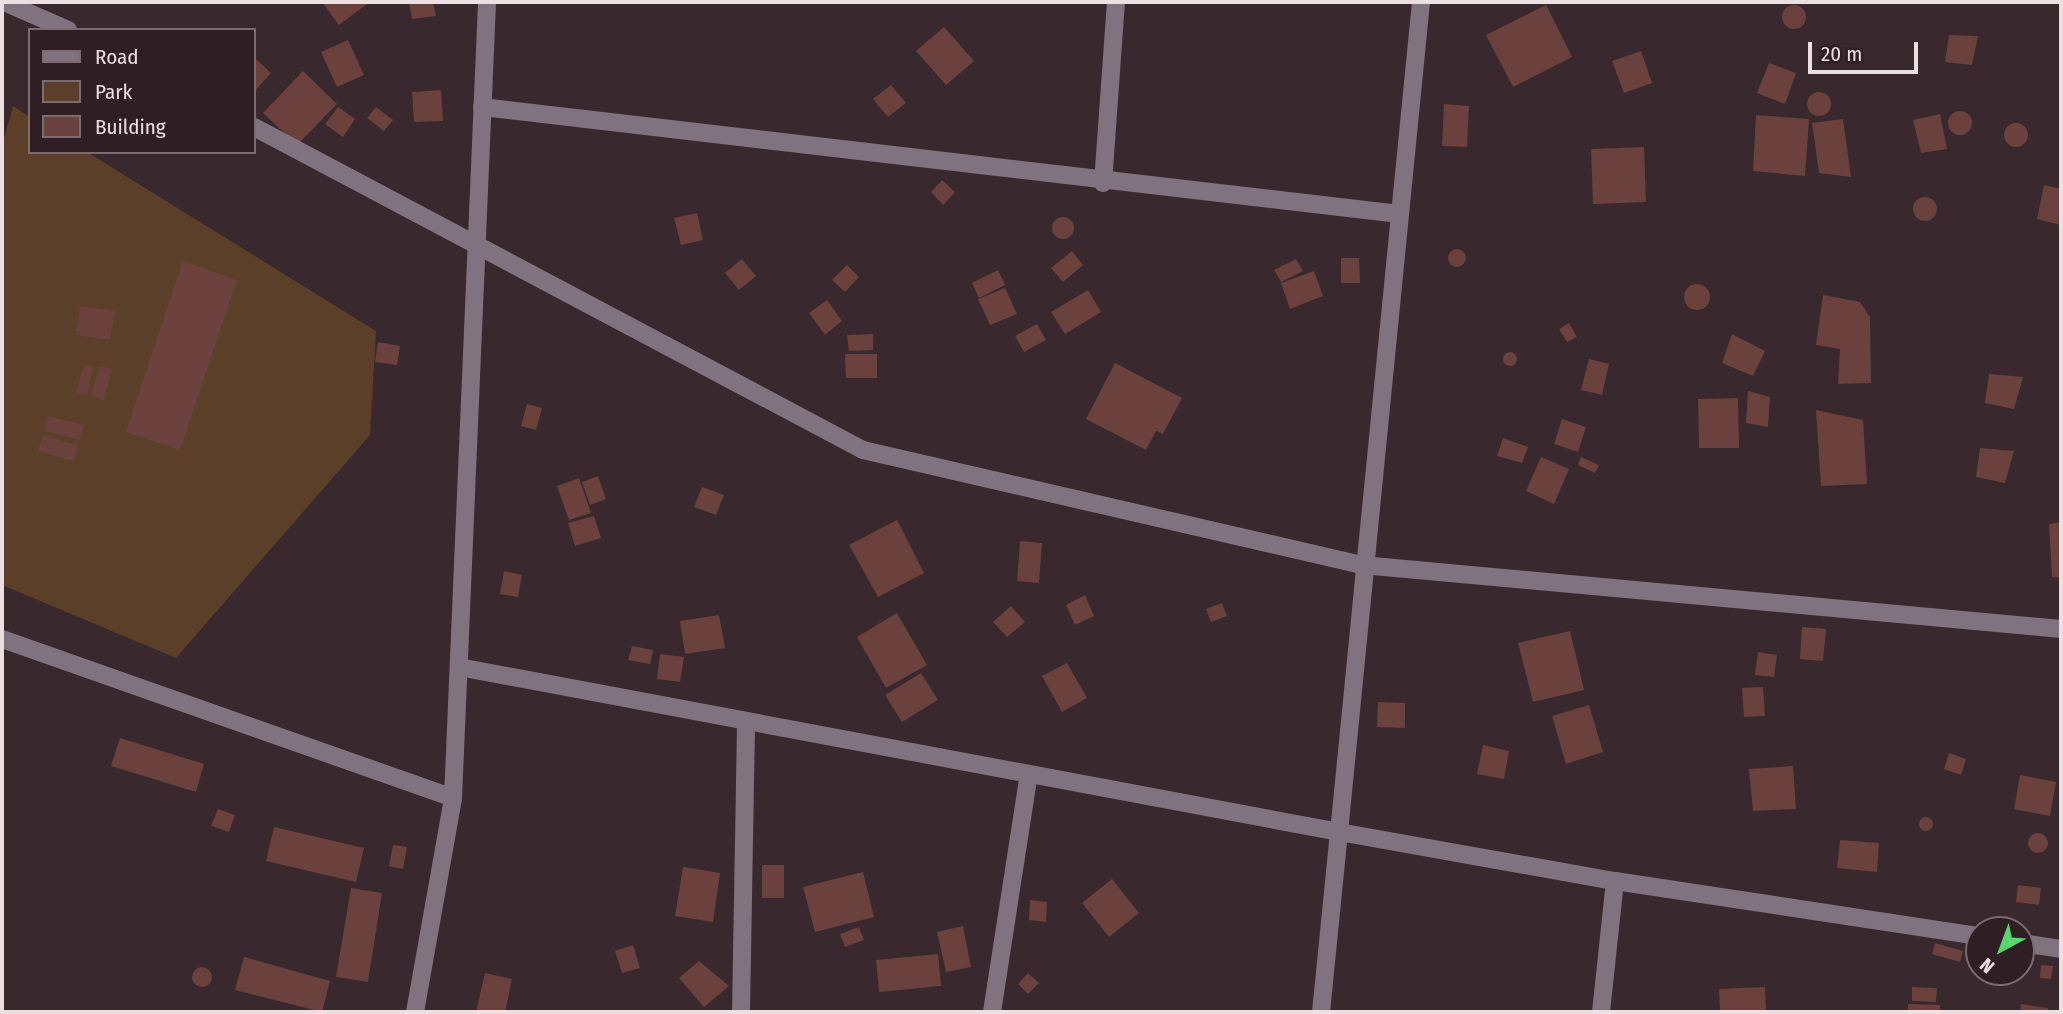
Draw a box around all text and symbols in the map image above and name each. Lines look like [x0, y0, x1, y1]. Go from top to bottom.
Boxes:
legend [28, 28, 256, 154]
scale bar [1811, 28, 1921, 72]
text: 20 m [1821, 41, 1862, 67]
text: Road [95, 44, 139, 70]
text: Park [95, 79, 132, 105]
text: Building [95, 114, 166, 140]
north arrow [1965, 916, 2035, 986]
text: N [1975, 953, 1999, 978]

